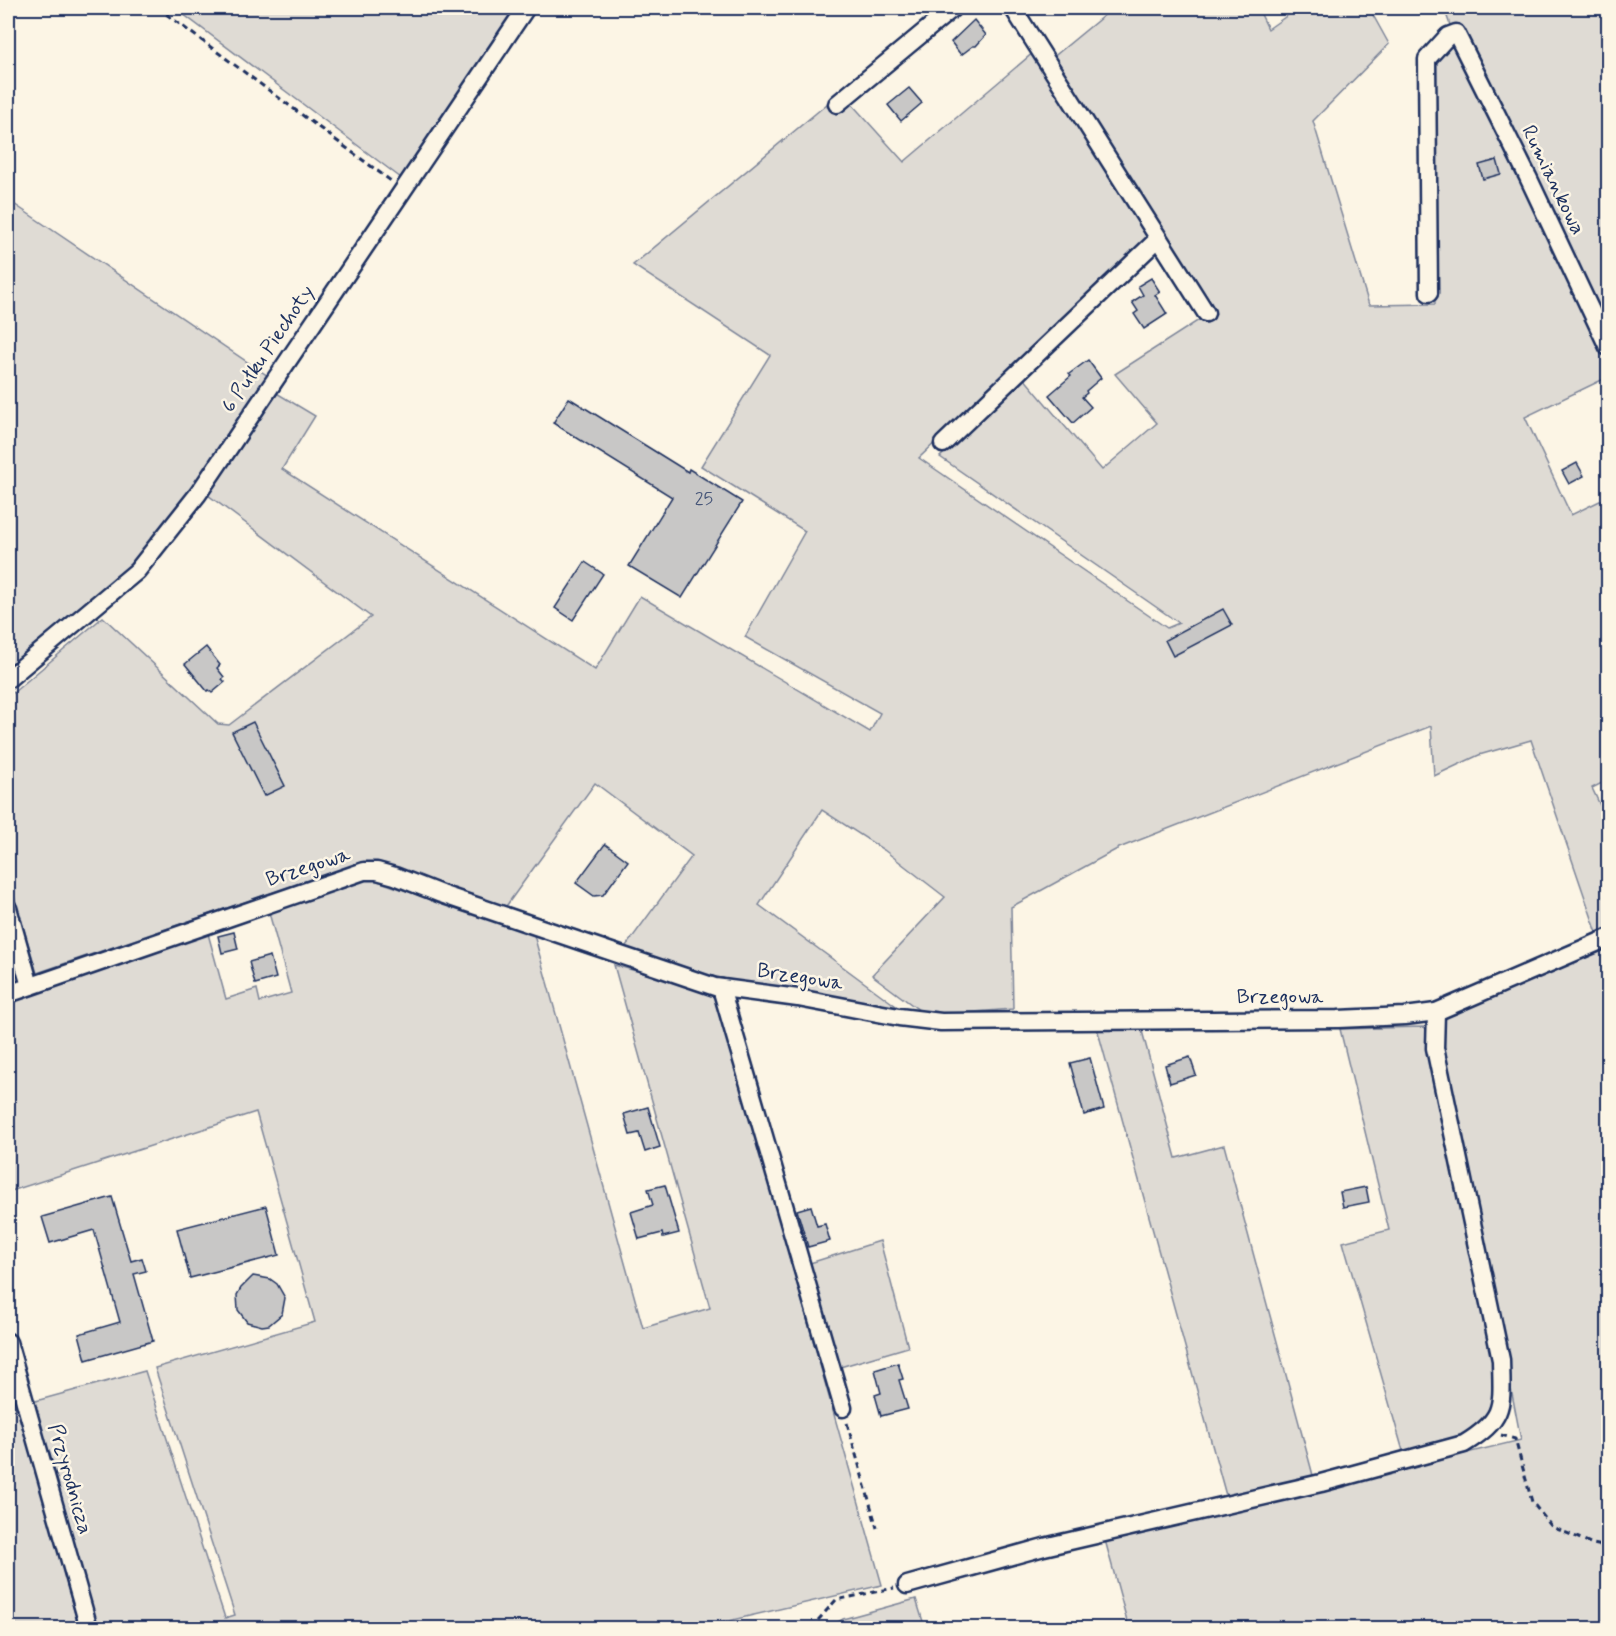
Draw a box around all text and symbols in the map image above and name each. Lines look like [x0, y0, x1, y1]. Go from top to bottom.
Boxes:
street label: Rumiankowa [1514, 121, 1592, 239]
street label: 6 Pułku Piechoty [215, 280, 321, 418]
house number: 25 [695, 487, 713, 511]
street label: Brzegowa [262, 840, 354, 894]
street label: Brzegowa [755, 956, 846, 998]
street label: Brzegowa [1237, 983, 1324, 1011]
street label: Przyrodnicza [41, 1420, 99, 1538]

